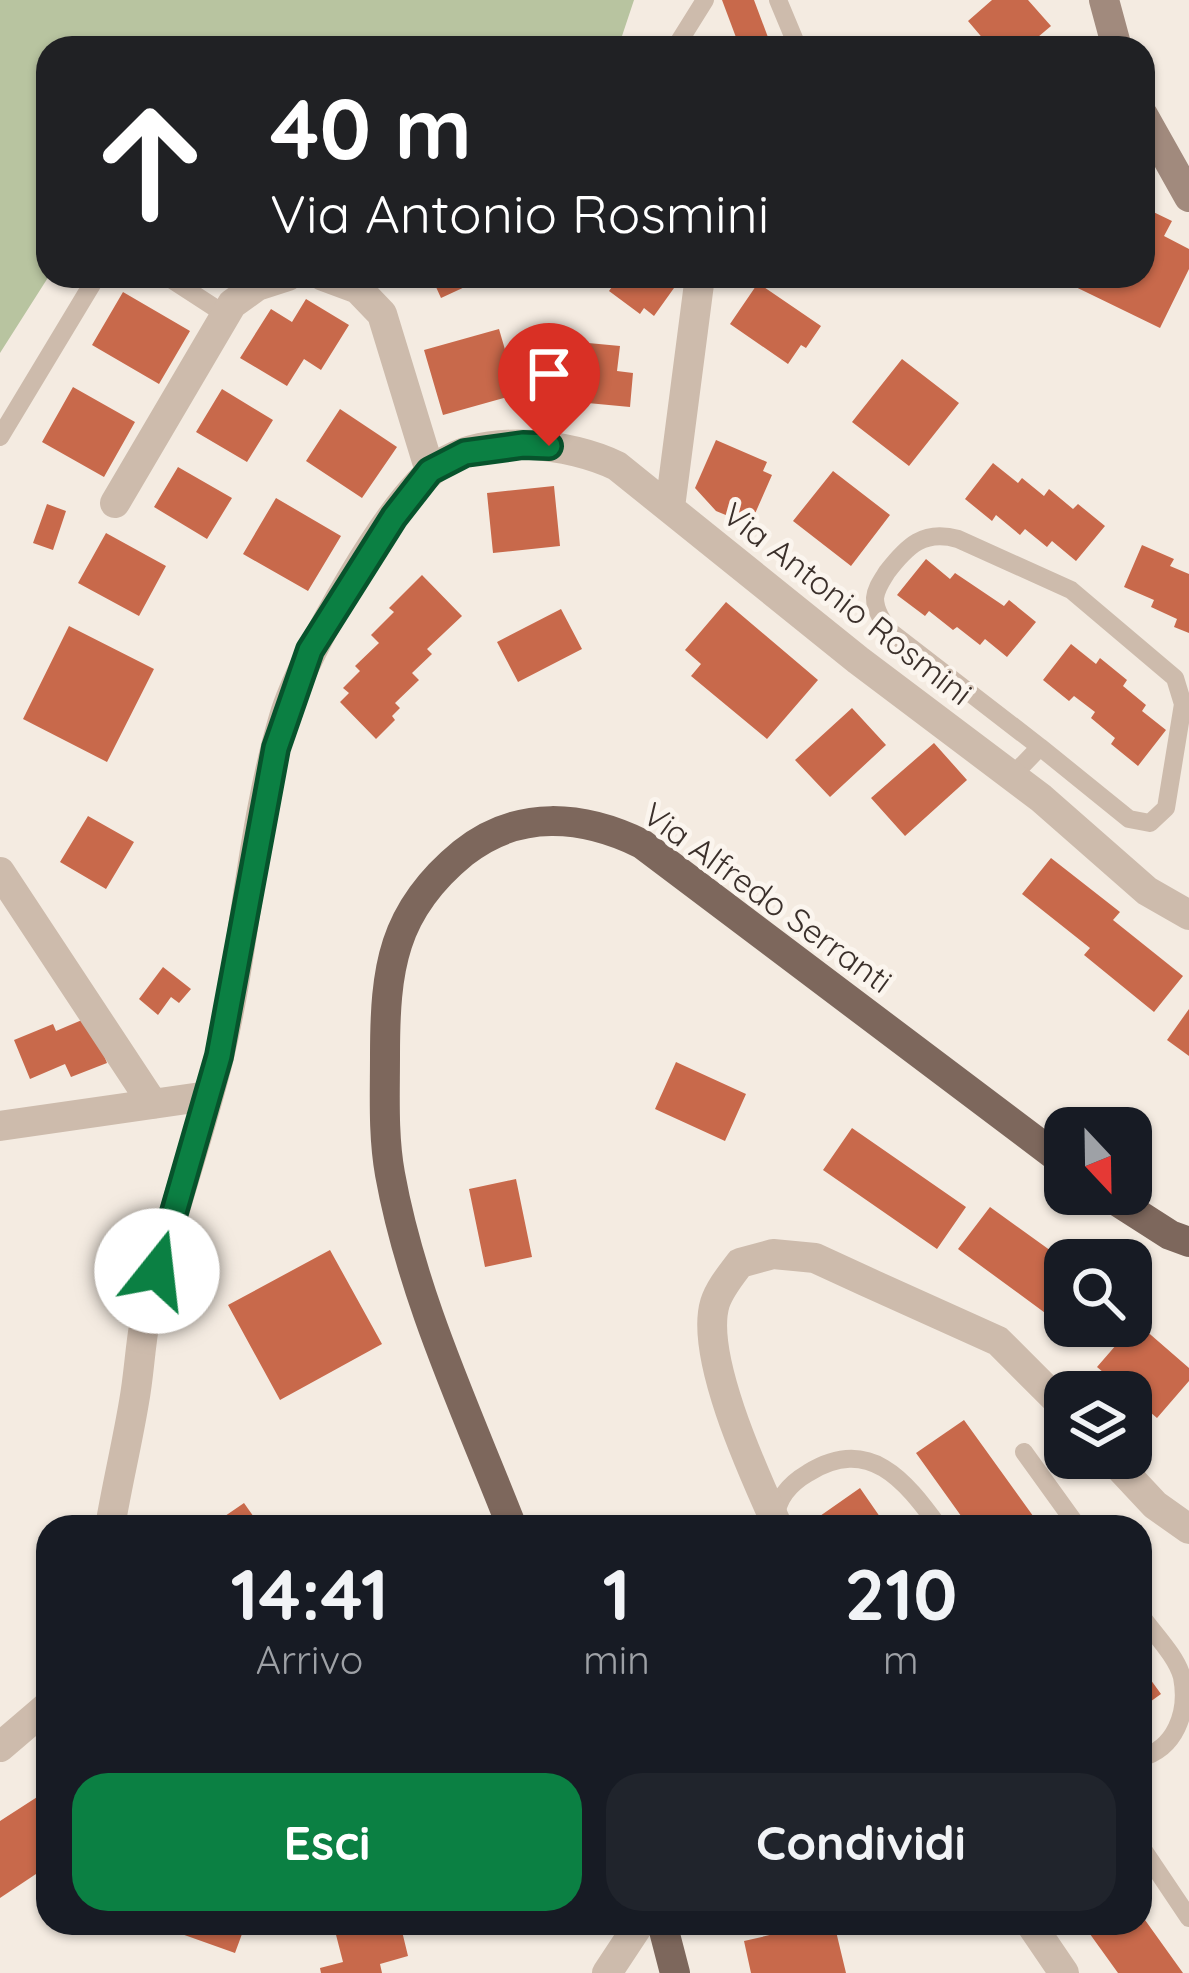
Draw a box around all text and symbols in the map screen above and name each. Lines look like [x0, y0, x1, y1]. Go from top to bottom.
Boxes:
text: 40 m [270, 75, 472, 180]
icon: ahead [72, 84, 228, 240]
text: Via Antonio Rosmini [270, 179, 769, 247]
pin [498, 323, 600, 446]
icon: arrive [516, 341, 582, 407]
street label: Via Antonio Rosmini [715, 493, 981, 713]
street label: Via Alfredo Serranti [635, 793, 901, 1001]
north arrow [1044, 1107, 1152, 1215]
map controls [1044, 1107, 1152, 1479]
position arrow [94, 1208, 220, 1334]
button: search [1044, 1239, 1152, 1347]
button: layers [1044, 1371, 1152, 1479]
text: 14:41 [231, 1548, 389, 1638]
text: 1 [602, 1548, 630, 1638]
text: 210 [844, 1548, 957, 1638]
text: Arrivo [256, 1635, 363, 1684]
text: min [583, 1635, 650, 1684]
text: m [883, 1635, 919, 1684]
button: Esci [72, 1773, 582, 1911]
button: Condividi [606, 1773, 1116, 1911]

